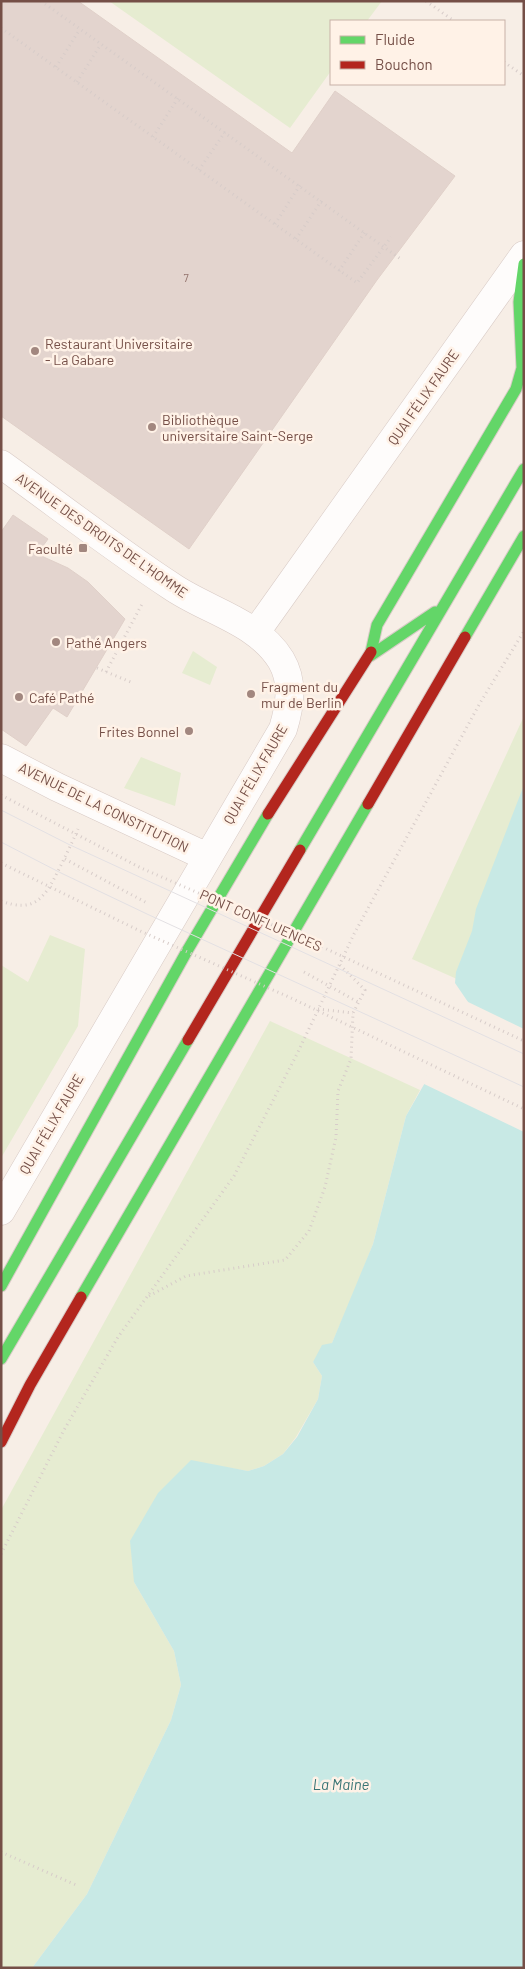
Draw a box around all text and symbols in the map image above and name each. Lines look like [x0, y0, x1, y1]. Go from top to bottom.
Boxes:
legend [330, 20, 505, 85]
text: Fluide [375, 30, 415, 48]
text: Bouchon [375, 55, 433, 73]
house number: 7 [183, 271, 189, 284]
place label: Restaurant Universitaire - La Gabare [45, 335, 193, 368]
marker: Restaurant Universitaire - La Gabare [29, 345, 41, 357]
street label: QUAI FÉLIX FAURE [384, 346, 462, 448]
place label: Bibliothèque universitaire Saint-Serge [162, 411, 313, 444]
marker: Bibliothèque universitaire Saint-Serge [146, 421, 158, 433]
street label: AVENUE DES DROITS DE L'HOMME [13, 469, 191, 601]
place label: Faculté [28, 540, 73, 557]
marker: Faculté [77, 542, 89, 554]
place label: Pathé Angers [66, 634, 147, 651]
marker: Pathé Angers [50, 636, 62, 648]
place label: Fragment du mur de Berlin [261, 678, 342, 711]
marker: Fragment du mur de Berlin [245, 688, 257, 700]
place label: Café Pathé [29, 689, 94, 706]
marker: Café Pathé [13, 691, 25, 703]
street label: QUAI FÉLIX FAURE [219, 721, 291, 827]
place label: Frites Bonnel [99, 723, 179, 740]
marker: Frites Bonnel [183, 725, 195, 737]
street label: AVENUE DE LA CONSTITUTION [16, 758, 192, 856]
street label: PONT CONFLUENCES [197, 885, 325, 955]
street label: QUAI FÉLIX FAURE [15, 1071, 87, 1177]
water label: La Maine [313, 1775, 370, 1793]

